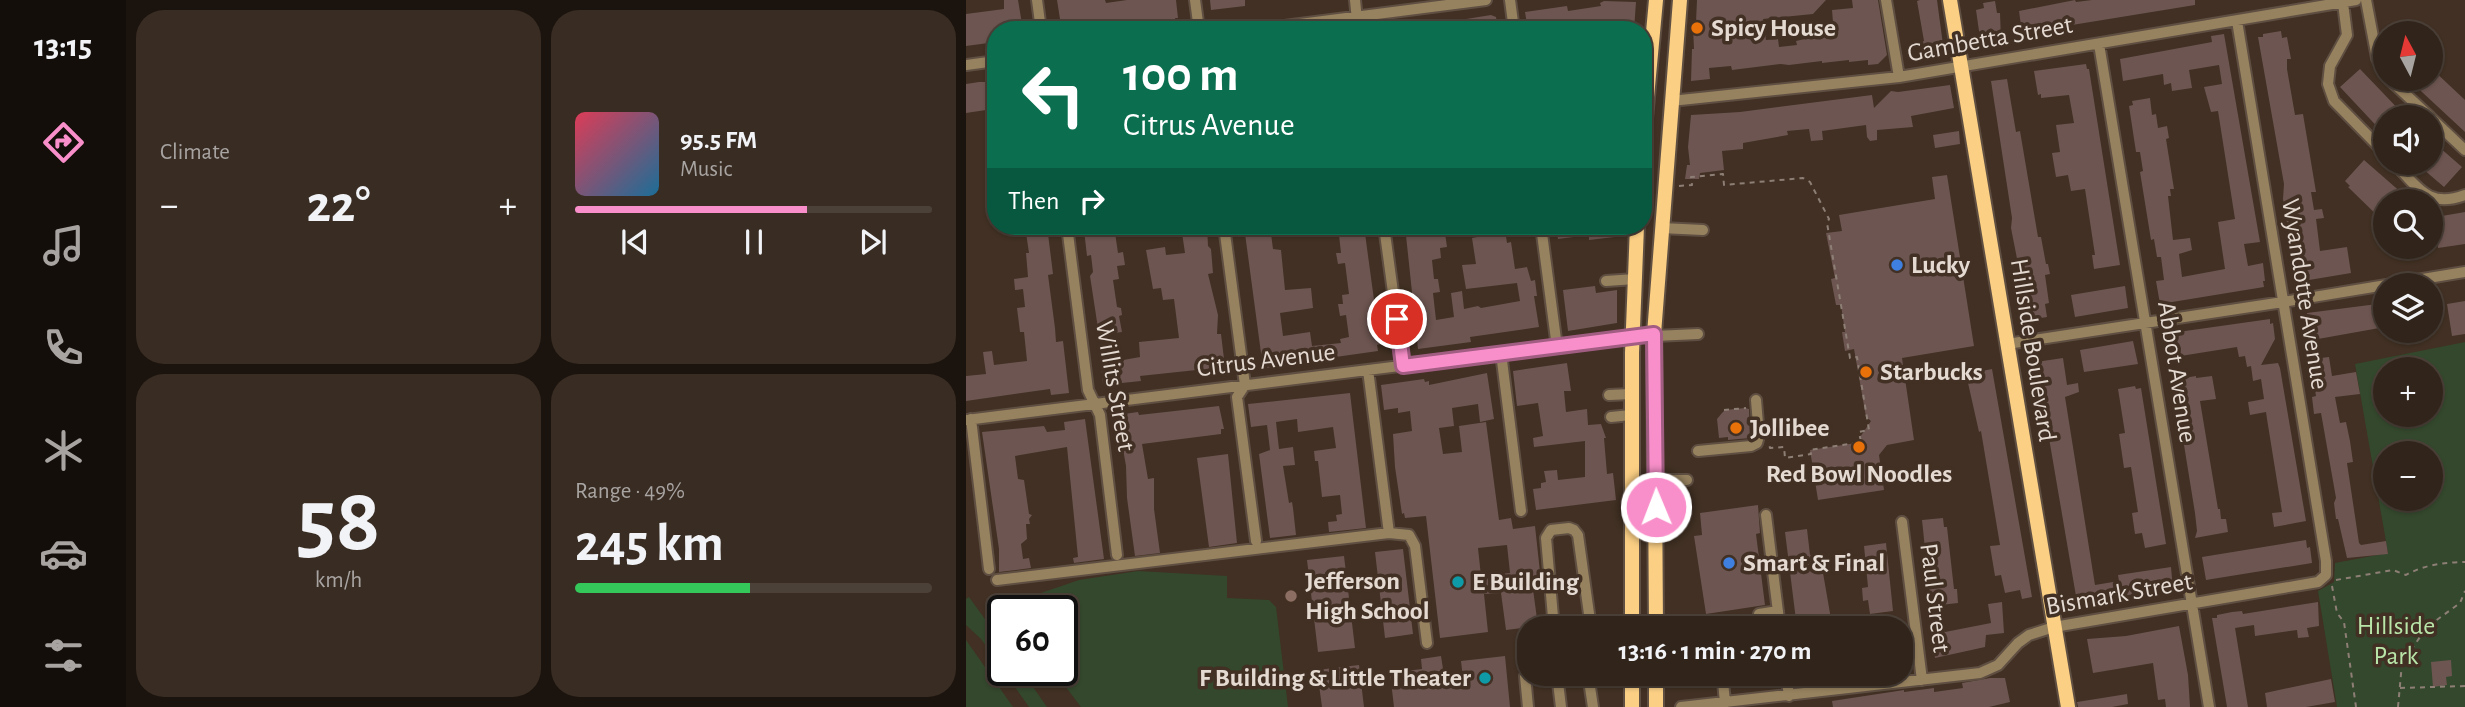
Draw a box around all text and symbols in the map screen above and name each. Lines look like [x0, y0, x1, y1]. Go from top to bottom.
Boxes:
street label: Gambetta Street [1905, 12, 2075, 66]
place label: Spicy House [1711, 15, 1836, 41]
marker: Spicy House [1689, 20, 1705, 36]
north arrow [2373, 21, 2443, 91]
map controls [2373, 21, 2443, 511]
text: 13:15 [34, 30, 92, 62]
icon: left [1008, 49, 1099, 140]
text: 100 m [1123, 51, 1239, 100]
button: sound [2373, 105, 2443, 175]
text: Citrus Avenue [1123, 109, 1295, 141]
icon: directions [39, 118, 88, 167]
text: 95.5 FM [680, 127, 757, 153]
text: Climate [160, 141, 230, 164]
text: Music [680, 158, 732, 181]
text: 22° [306, 179, 371, 231]
icon: right [1073, 182, 1111, 220]
text: − [160, 187, 178, 225]
text: + [499, 187, 517, 225]
text: Then [1008, 188, 1059, 214]
button: search [2373, 189, 2443, 259]
street label: Wyandotte Avenue [2277, 197, 2333, 391]
icon: music [39, 221, 88, 270]
icon: previous [616, 223, 654, 261]
icon: pause [735, 223, 773, 261]
icon: next [854, 223, 892, 261]
place label: Lucky [1911, 252, 1971, 278]
marker: Lucky [1889, 257, 1905, 273]
street label: Hillside Boulevard [2006, 257, 2060, 443]
button: layers [2373, 273, 2443, 343]
pin [1367, 289, 1427, 349]
street label: Abbot Avenue [2153, 299, 2201, 445]
icon: arrive [1378, 300, 1416, 338]
street label: Willits Street [1091, 319, 1139, 453]
icon: phone [39, 323, 88, 372]
street label: Citrus Avenue [1195, 339, 1337, 381]
button: + [2373, 357, 2443, 427]
place label: Starbucks [1880, 359, 1983, 385]
marker: Starbucks [1858, 364, 1874, 380]
place label: Jollibee [1750, 415, 1830, 441]
marker: Jollibee [1728, 420, 1744, 436]
icon: climate [39, 426, 88, 475]
marker: Red Bowl Noodles [1851, 439, 1867, 455]
button: − [2373, 441, 2443, 511]
place label: Red Bowl Noodles [1766, 461, 1952, 487]
position arrow [1619, 470, 1693, 544]
text: 58 [296, 476, 381, 567]
text: Range · 49% [575, 480, 685, 503]
text: 245 km [575, 518, 724, 570]
icon: car [39, 529, 88, 578]
street label: Paul Street [1915, 542, 1955, 654]
place label: Smart & Final [1743, 550, 1885, 576]
marker: Smart & Final [1721, 555, 1737, 571]
place label: Jefferson High School [1305, 568, 1430, 624]
street label: Bismark Street [2044, 568, 2194, 620]
text: km/h [315, 569, 362, 592]
place label: E Building [1472, 569, 1580, 595]
marker: E Building [1450, 574, 1466, 590]
marker: Jefferson High School [1283, 588, 1299, 604]
speed limit sign: 60 [987, 595, 1078, 686]
park label: Hillside Park [2357, 613, 2435, 669]
icon: filters [39, 631, 88, 680]
text: 13:16 · 1 min · 270 m [1619, 638, 1811, 664]
place label: F Building & Little Theater [1199, 665, 1471, 691]
marker: F Building & Little Theater [1477, 670, 1493, 686]

